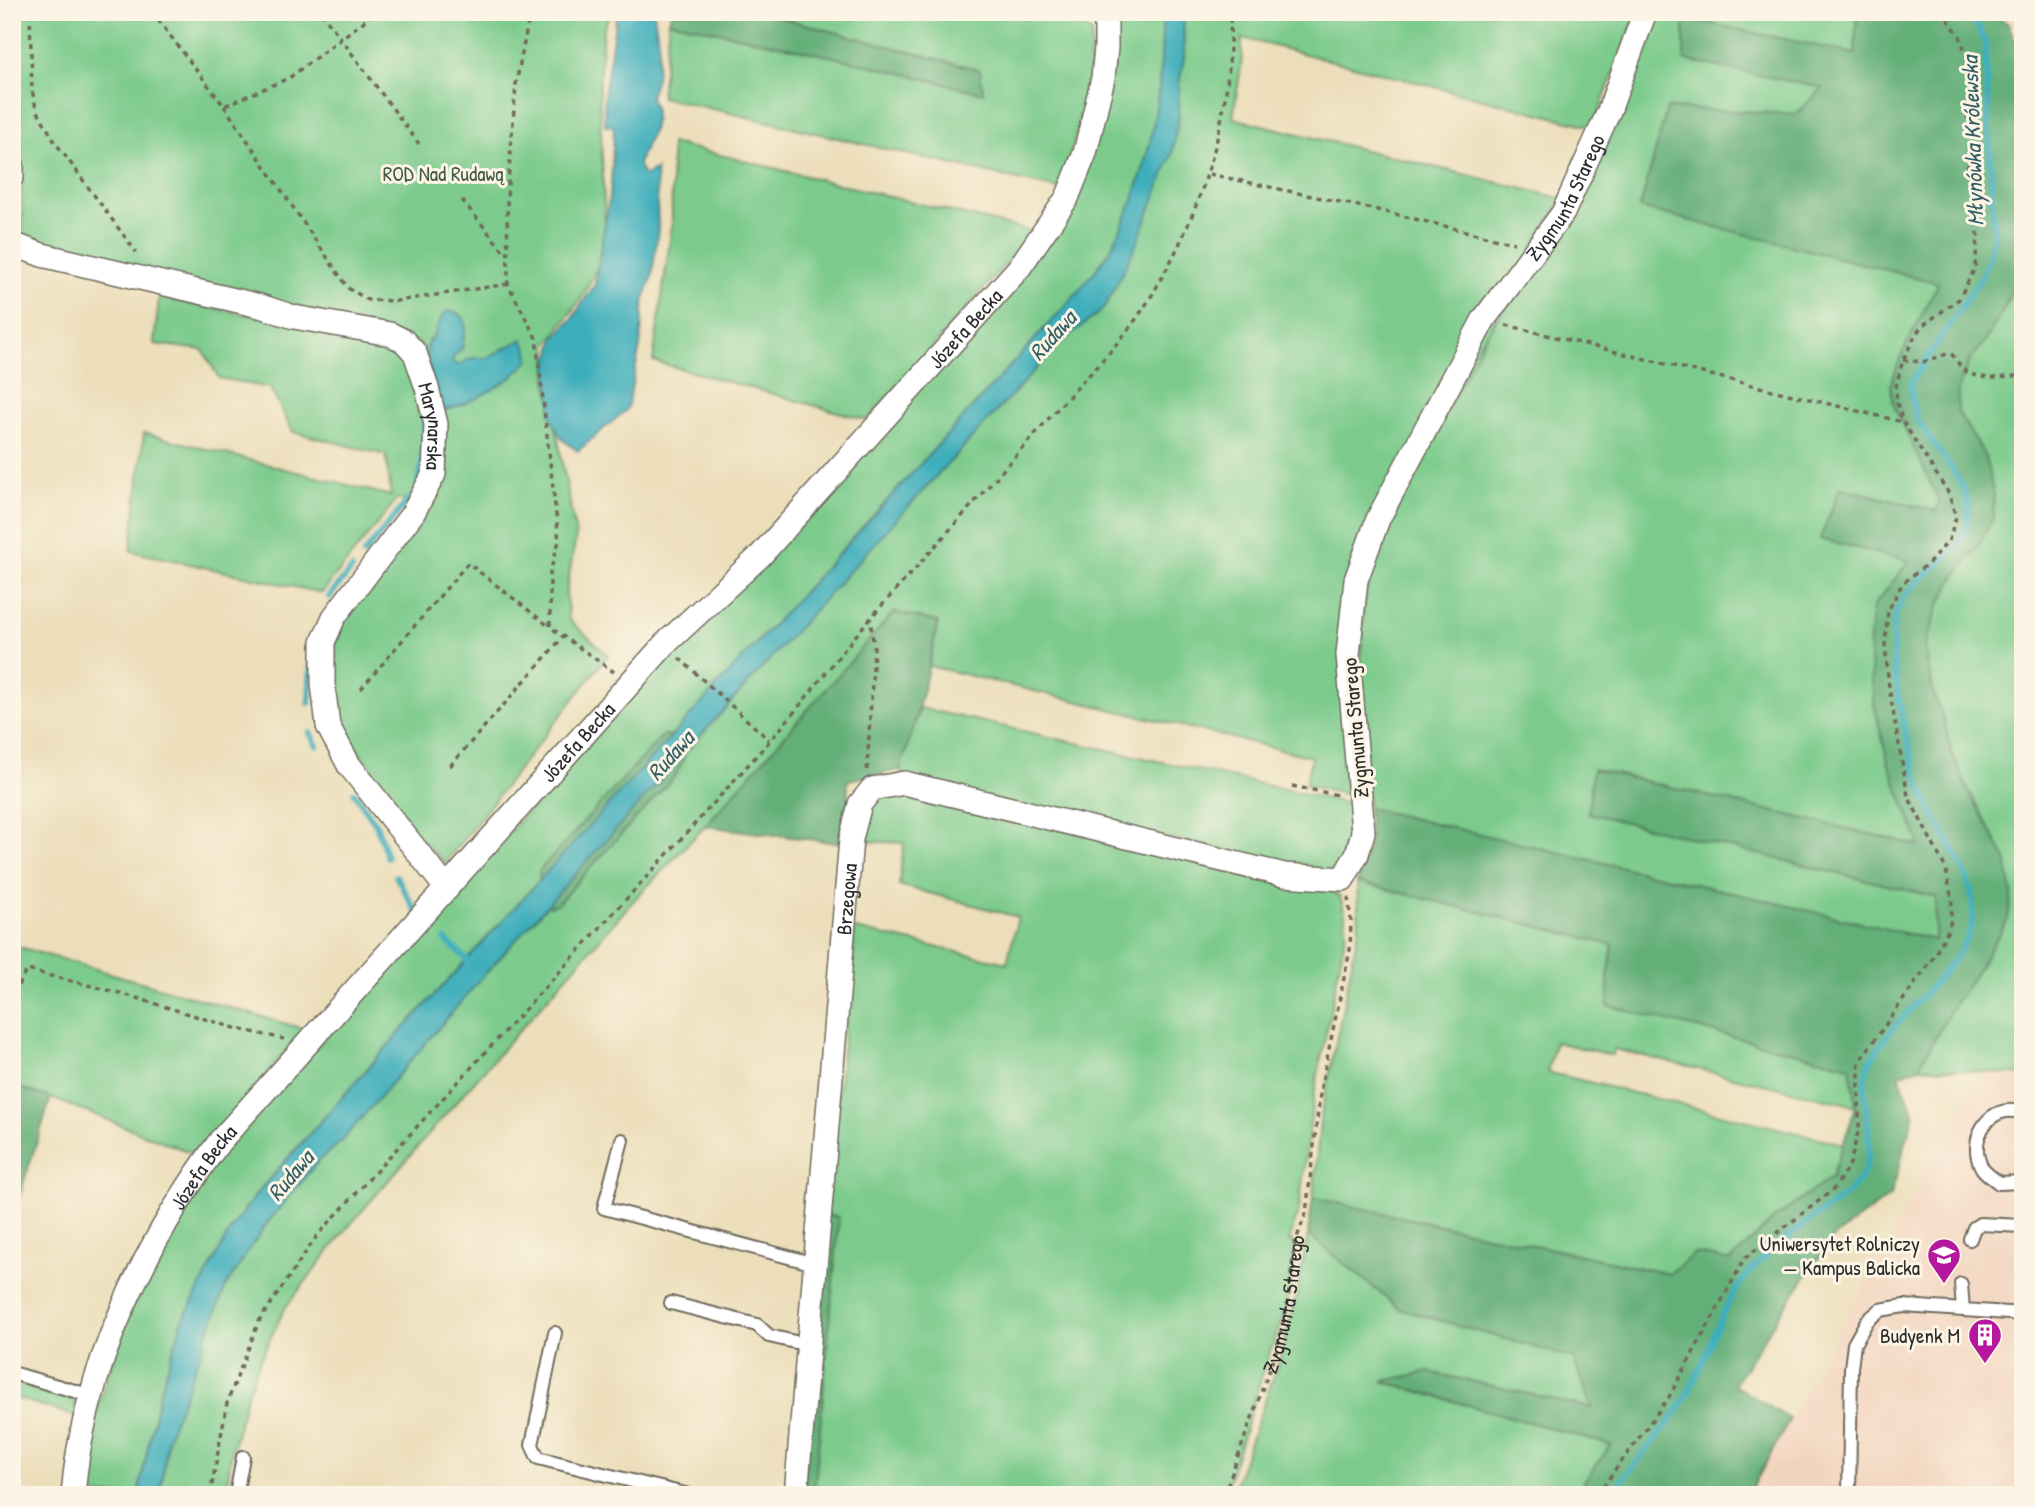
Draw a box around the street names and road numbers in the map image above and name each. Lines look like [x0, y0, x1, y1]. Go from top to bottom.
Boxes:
street label: Zygmunta Starego [1518, 129, 1611, 266]
street label: Józefa Becka [921, 282, 1009, 374]
street label: Marynarska [412, 379, 451, 471]
street label: Zygmunta Starego [1334, 657, 1376, 799]
street label: Józefa Becka [534, 695, 621, 788]
street label: Brzegowa [829, 862, 863, 936]
street label: Józefa Becka [163, 1118, 243, 1215]
street label: Zygmunta Starego [1255, 1230, 1312, 1377]

